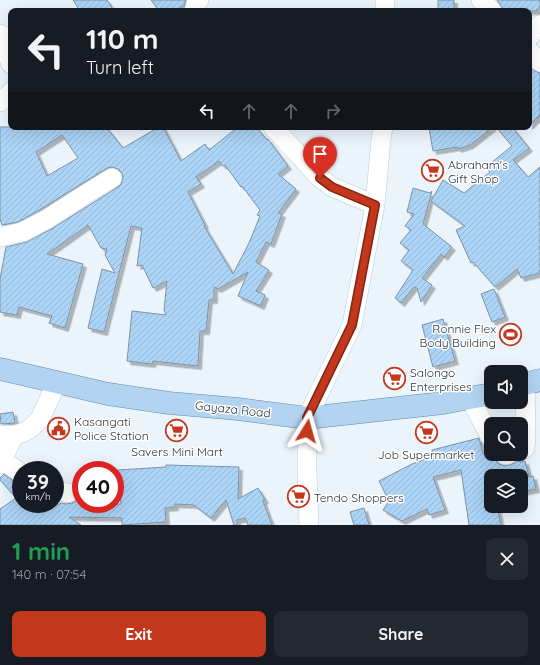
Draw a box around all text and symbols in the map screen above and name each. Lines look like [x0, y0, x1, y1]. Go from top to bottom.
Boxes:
text: 110 m [86, 21, 159, 56]
icon: left [20, 24, 72, 76]
text: Turn left [86, 56, 154, 79]
icon: left [196, 100, 218, 122]
icon: ahead [238, 100, 260, 122]
icon: ahead [280, 100, 302, 122]
icon: right [322, 100, 344, 122]
pin [303, 137, 337, 178]
icon: arrive [309, 143, 331, 165]
place label: Abraham's Gift Shop [448, 157, 508, 186]
supermarket icon: Abraham's Gift Shop [419, 158, 445, 184]
place label: Ronnie Flex Body Building [419, 321, 496, 350]
sports icon: Ronnie Flex Body Building [498, 322, 524, 348]
place label: Salongo Enterprises [410, 365, 472, 394]
map controls [484, 365, 528, 513]
button: sound [484, 365, 528, 409]
supermarket icon: Salongo Enterprises [382, 366, 408, 392]
street label: Gayaza Road [194, 398, 272, 420]
position arrow [286, 410, 328, 452]
place label: Kasangati Police Station [74, 414, 149, 443]
public building icon: Kasangati Police Station [46, 415, 72, 441]
supermarket icon: Savers Mini Mart [164, 417, 190, 443]
button: search [484, 417, 528, 461]
supermarket icon: Job Supermarket [413, 420, 439, 446]
place label: Savers Mini Mart [131, 444, 223, 459]
place label: Job Supermarket [378, 447, 474, 462]
speed limit sign: 40 [72, 461, 124, 513]
text: 39 [27, 469, 49, 494]
button: layers [484, 469, 528, 513]
supermarket icon: Tendo Shoppers [285, 484, 311, 510]
text: km/h [25, 490, 51, 503]
place label: Tendo Shoppers [314, 490, 404, 505]
text: 1 min [12, 536, 70, 566]
button: close [486, 538, 528, 580]
text: 140 m · 07:54 [12, 566, 86, 582]
button: Exit [12, 611, 266, 657]
button: Share [274, 611, 528, 657]

